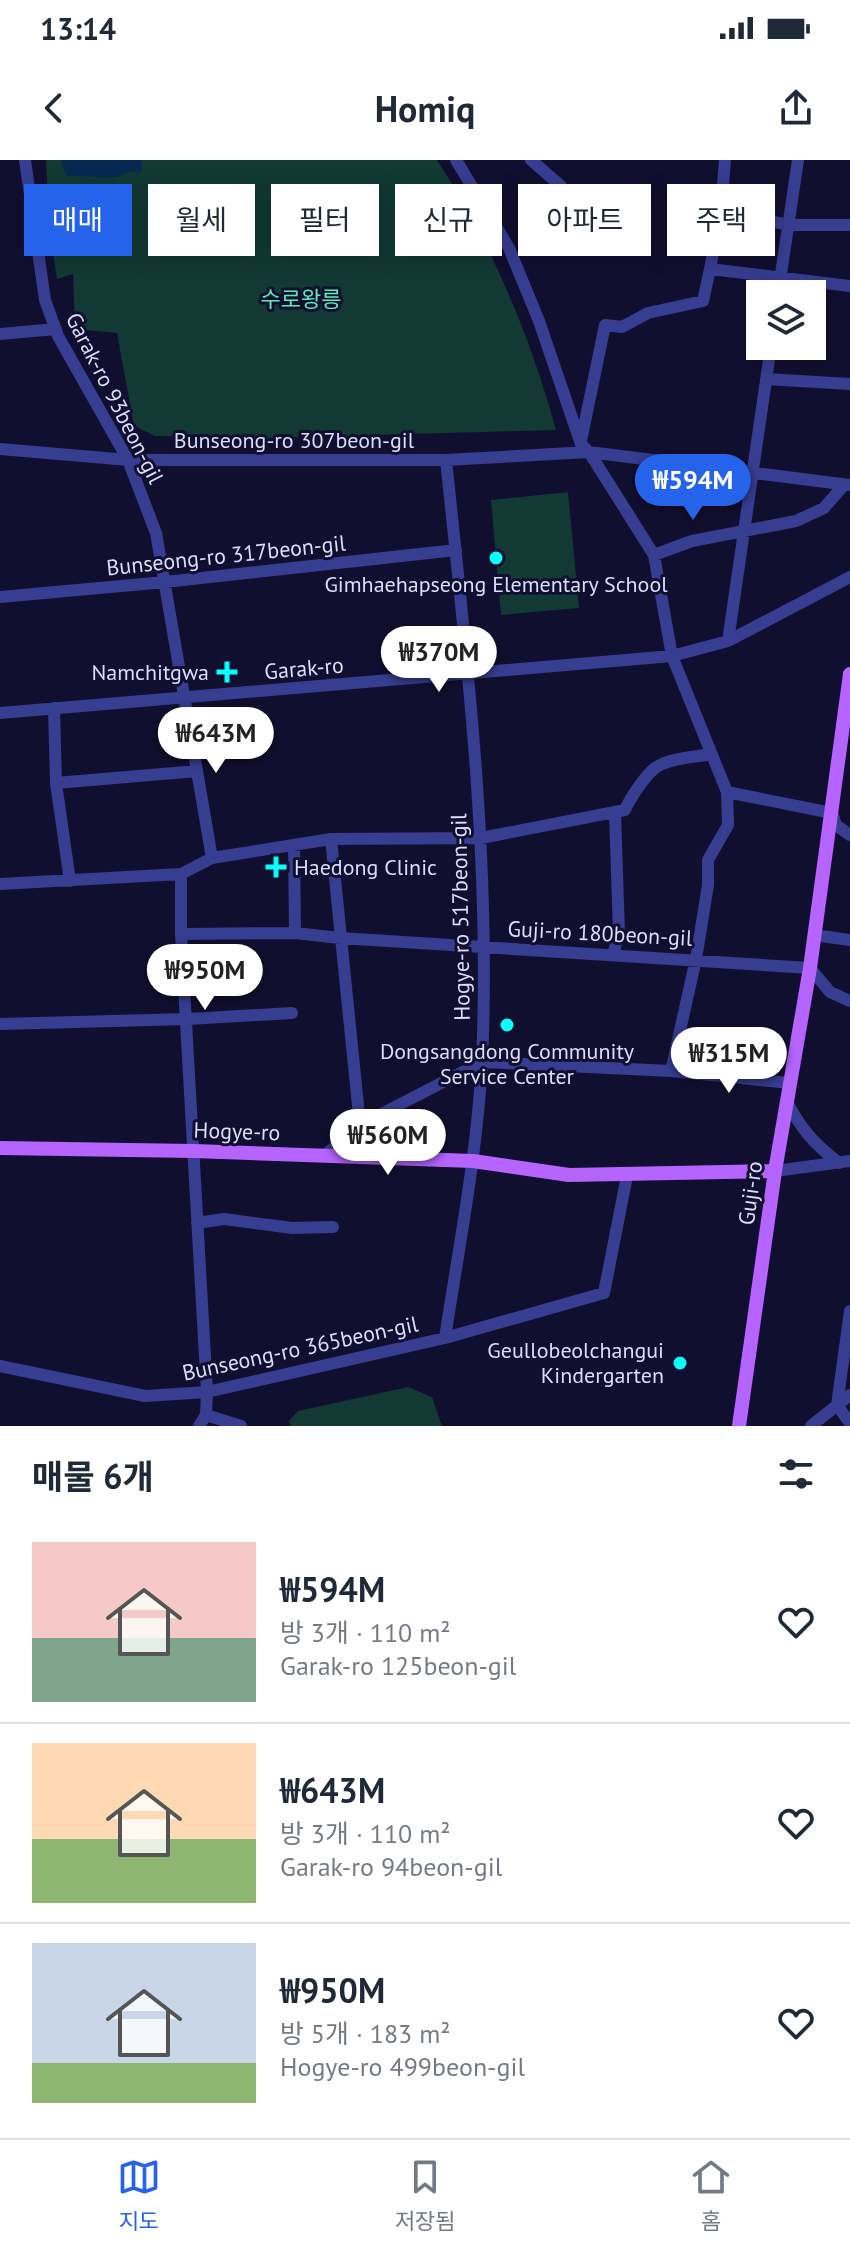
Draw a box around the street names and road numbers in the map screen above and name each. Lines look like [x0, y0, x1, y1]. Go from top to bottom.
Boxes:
street label: Garak-ro 93beon-gil [60, 308, 170, 489]
street label: Bunseong-ro 307beon-gil [174, 426, 415, 454]
street label: Bunseong-ro 317beon-gil [105, 528, 348, 581]
street label: Garak-ro [263, 651, 345, 685]
street label: Hogye-ro 517beon-gil [444, 813, 476, 1021]
street label: Guji-ro 180beon-gil [507, 914, 694, 952]
street label: Hogye-ro [193, 1115, 281, 1147]
street label: Guji-ro [732, 1159, 768, 1227]
street label: Bunseong-ro 365beon-gil [180, 1309, 421, 1387]

